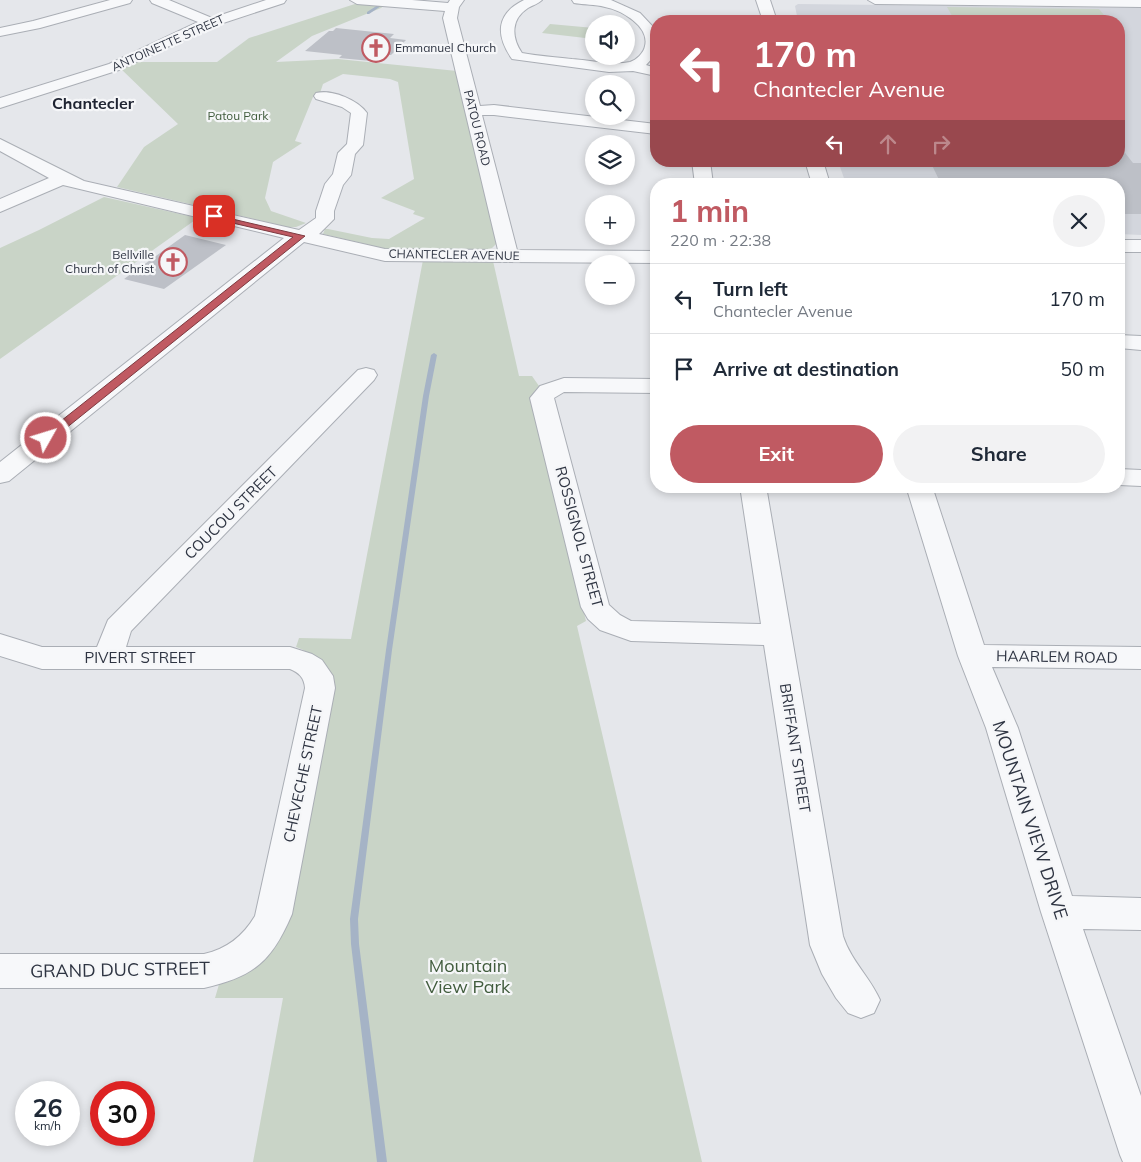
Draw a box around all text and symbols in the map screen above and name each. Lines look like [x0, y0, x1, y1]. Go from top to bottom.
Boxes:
street label: ANTOINETTE STREET [109, 11, 227, 74]
map controls [585, 15, 635, 305]
button: sound [585, 15, 635, 65]
text: 170 m [753, 32, 857, 76]
church icon: Emmanuel Church [361, 33, 391, 63]
icon: left [670, 35, 735, 100]
place label: Emmanuel Church [395, 40, 496, 55]
button: search [585, 75, 635, 125]
text: Chantecler Avenue [753, 75, 945, 103]
street label: PATOU ROAD [461, 88, 494, 168]
district label: Chantecler [52, 93, 135, 113]
park label: Patou Park [207, 108, 269, 123]
icon: left [821, 130, 849, 158]
icon: ahead [874, 130, 902, 158]
icon: right [927, 130, 955, 158]
button: layers [585, 135, 635, 185]
text: 1 min [670, 192, 749, 230]
pin [193, 195, 235, 237]
button: + [585, 195, 635, 245]
button: close [1053, 195, 1105, 247]
icon: arrive [200, 202, 228, 230]
text: 220 m · 22:38 [670, 230, 771, 250]
street label: CHANTECLER AVENUE [388, 246, 520, 263]
place label: Bellville Church of Christ [65, 247, 154, 276]
church icon: Bellville Church of Christ [158, 247, 188, 277]
button: − [585, 255, 635, 305]
text: Turn left [713, 277, 788, 301]
icon: left [670, 285, 698, 313]
text: 170 m [1049, 287, 1105, 311]
text: Chantecler Avenue [713, 301, 853, 321]
icon: arrive [670, 355, 698, 383]
text: Arrive at destination [713, 357, 899, 381]
text: 50 m [1061, 357, 1105, 381]
position arrow [19, 411, 71, 463]
button: Exit [670, 425, 883, 483]
button: Share [893, 425, 1105, 483]
street label: COUCOU STREET [180, 462, 281, 563]
street label: ROSSIGNOL STREET [551, 464, 607, 610]
street label: HAARLEM ROAD [996, 646, 1118, 667]
street label: PIVERT STREET [84, 648, 196, 667]
street label: BRIFFANT STREET [776, 682, 815, 814]
street label: CHEVECHE STREET [279, 704, 326, 844]
street label: MOUNTAIN VIEW DRIVE [987, 718, 1073, 922]
park label: Mountain View Park [426, 954, 511, 998]
street label: GRAND DUC STREET [30, 956, 210, 983]
speed limit sign: 30 [90, 1081, 155, 1146]
text: 26 [32, 1092, 63, 1123]
text: km/h [34, 1118, 61, 1133]

